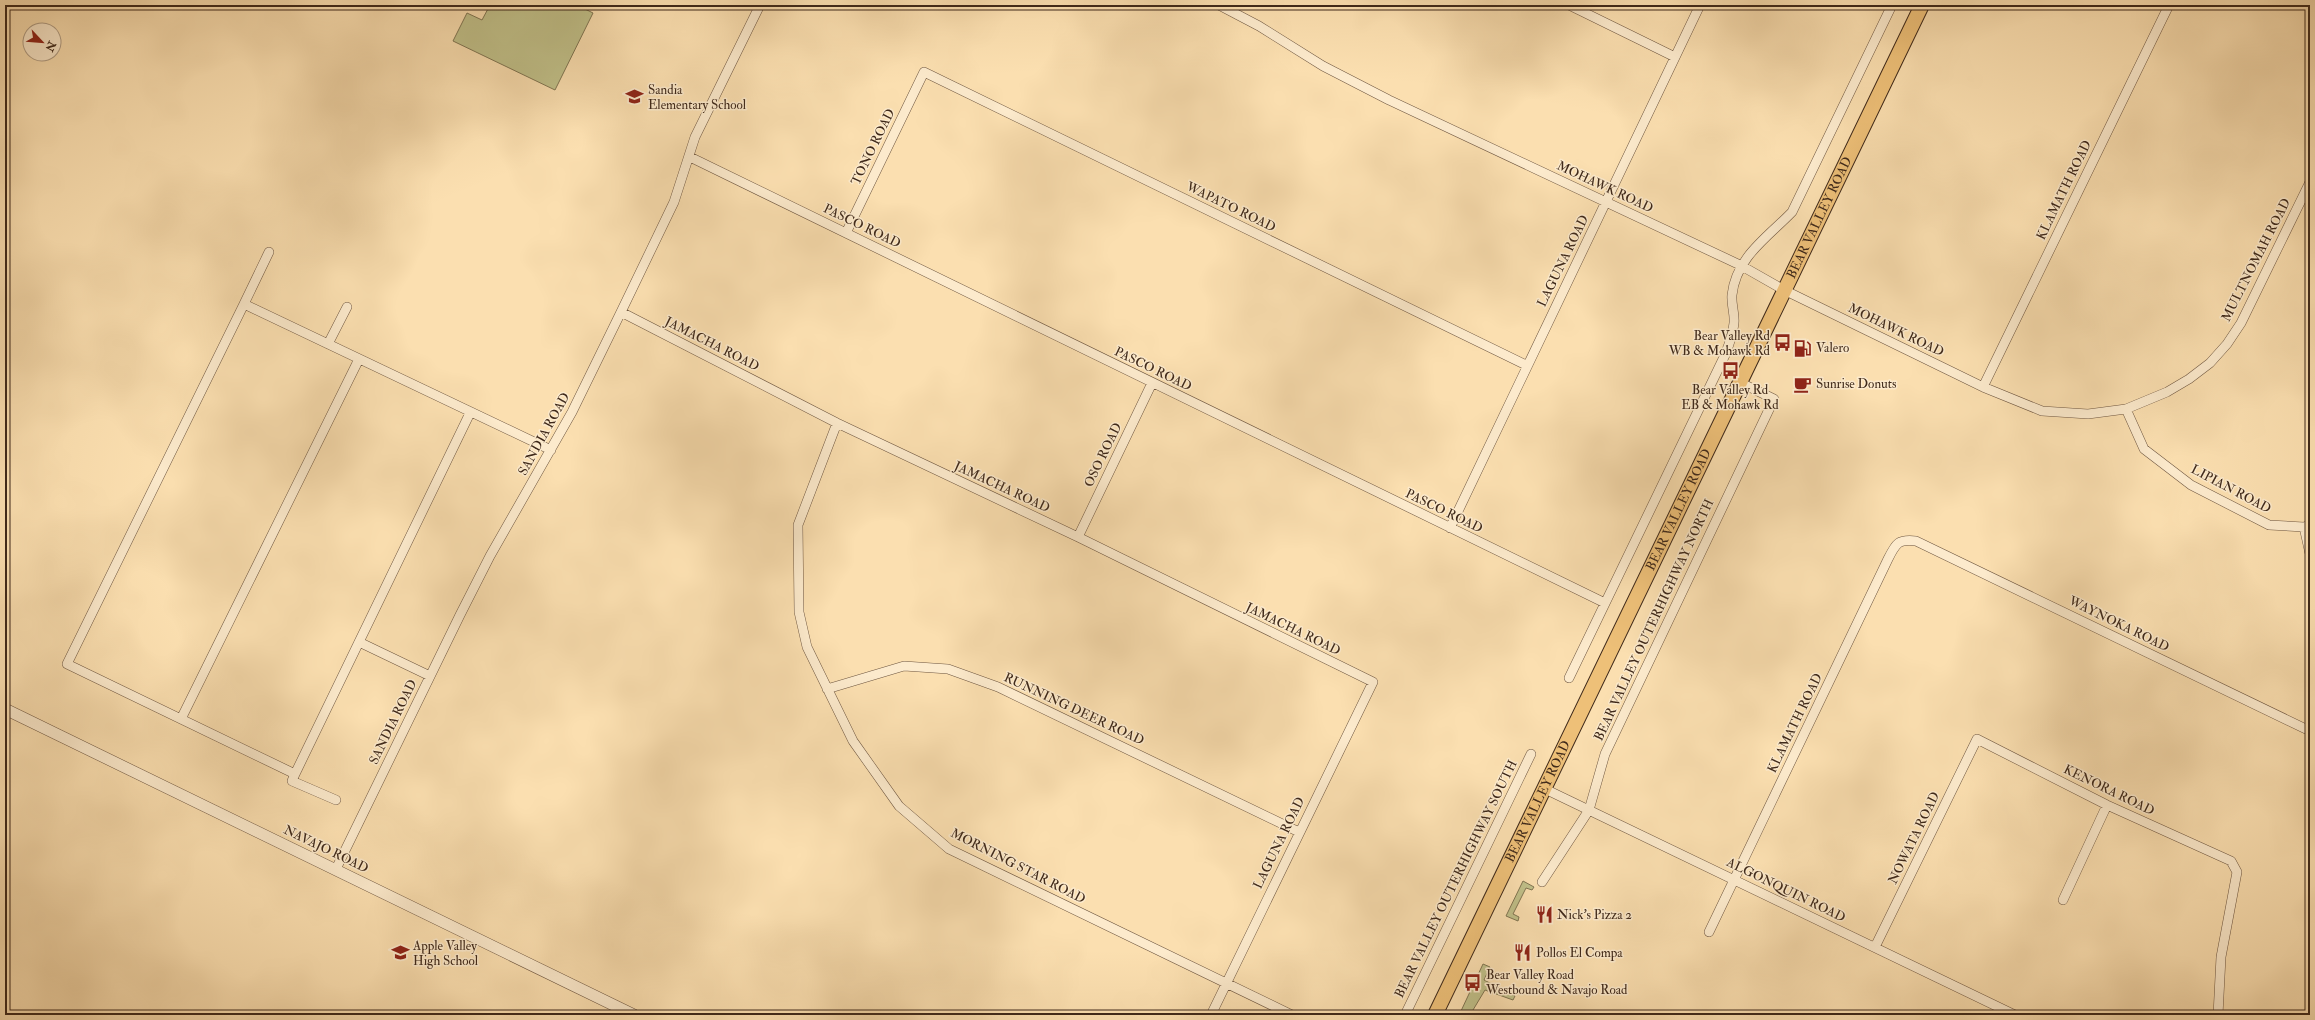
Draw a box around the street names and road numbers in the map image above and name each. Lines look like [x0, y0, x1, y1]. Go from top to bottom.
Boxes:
street label: TONO ROAD [848, 106, 898, 188]
street label: KLAMATH ROAD [2033, 138, 2095, 242]
street label: BEAR VALLEY ROAD [1783, 154, 1856, 281]
street label: MOHAWK ROAD [1554, 158, 1656, 216]
street label: WAPATO ROAD [1183, 178, 1278, 235]
street label: MULTNOMAH ROAD [2218, 196, 2294, 324]
street label: PASCO ROAD [821, 200, 903, 252]
street label: LAGUNA ROAD [1534, 212, 1592, 310]
street label: MOHAWK ROAD [1846, 300, 1946, 360]
street label: JAMACHA ROAD [661, 313, 762, 375]
street label: PASCO ROAD [1112, 343, 1194, 395]
street label: SANDIA ROAD [515, 390, 573, 478]
street label: OSO ROAD [1081, 420, 1125, 490]
street label: BEAR VALLEY ROAD [1643, 446, 1715, 573]
street label: JAMACHA ROAD [951, 457, 1052, 516]
street label: LIPIAN ROAD [2188, 461, 2274, 517]
street label: PASCO ROAD [1403, 485, 1485, 537]
street label: BEAR VALLEY OUTERHIGHWAY NORTH [1591, 496, 1717, 744]
street label: WAYNOKA ROAD [2065, 592, 2172, 655]
street label: JAMACHA ROAD [1242, 599, 1343, 659]
street label: RUNNING DEER ROAD [1001, 669, 1147, 749]
street label: KLAMATH ROAD [1764, 671, 1826, 775]
street label: SANDIA ROAD [366, 677, 420, 767]
street label: BEAR VALLEY ROAD [1502, 738, 1574, 865]
street label: BEAR VALLEY OUTERHIGHWAY SOUTH [1391, 757, 1521, 1001]
street label: KENORA ROAD [2061, 761, 2157, 819]
street label: NOWATA ROAD [1885, 789, 1943, 887]
street label: LAGUNA ROAD [1250, 794, 1308, 892]
street label: NAVAJO ROAD [281, 822, 371, 876]
street label: MORNING STAR ROAD [948, 825, 1088, 907]
street label: ALGONQUIN ROAD [1723, 854, 1848, 926]

